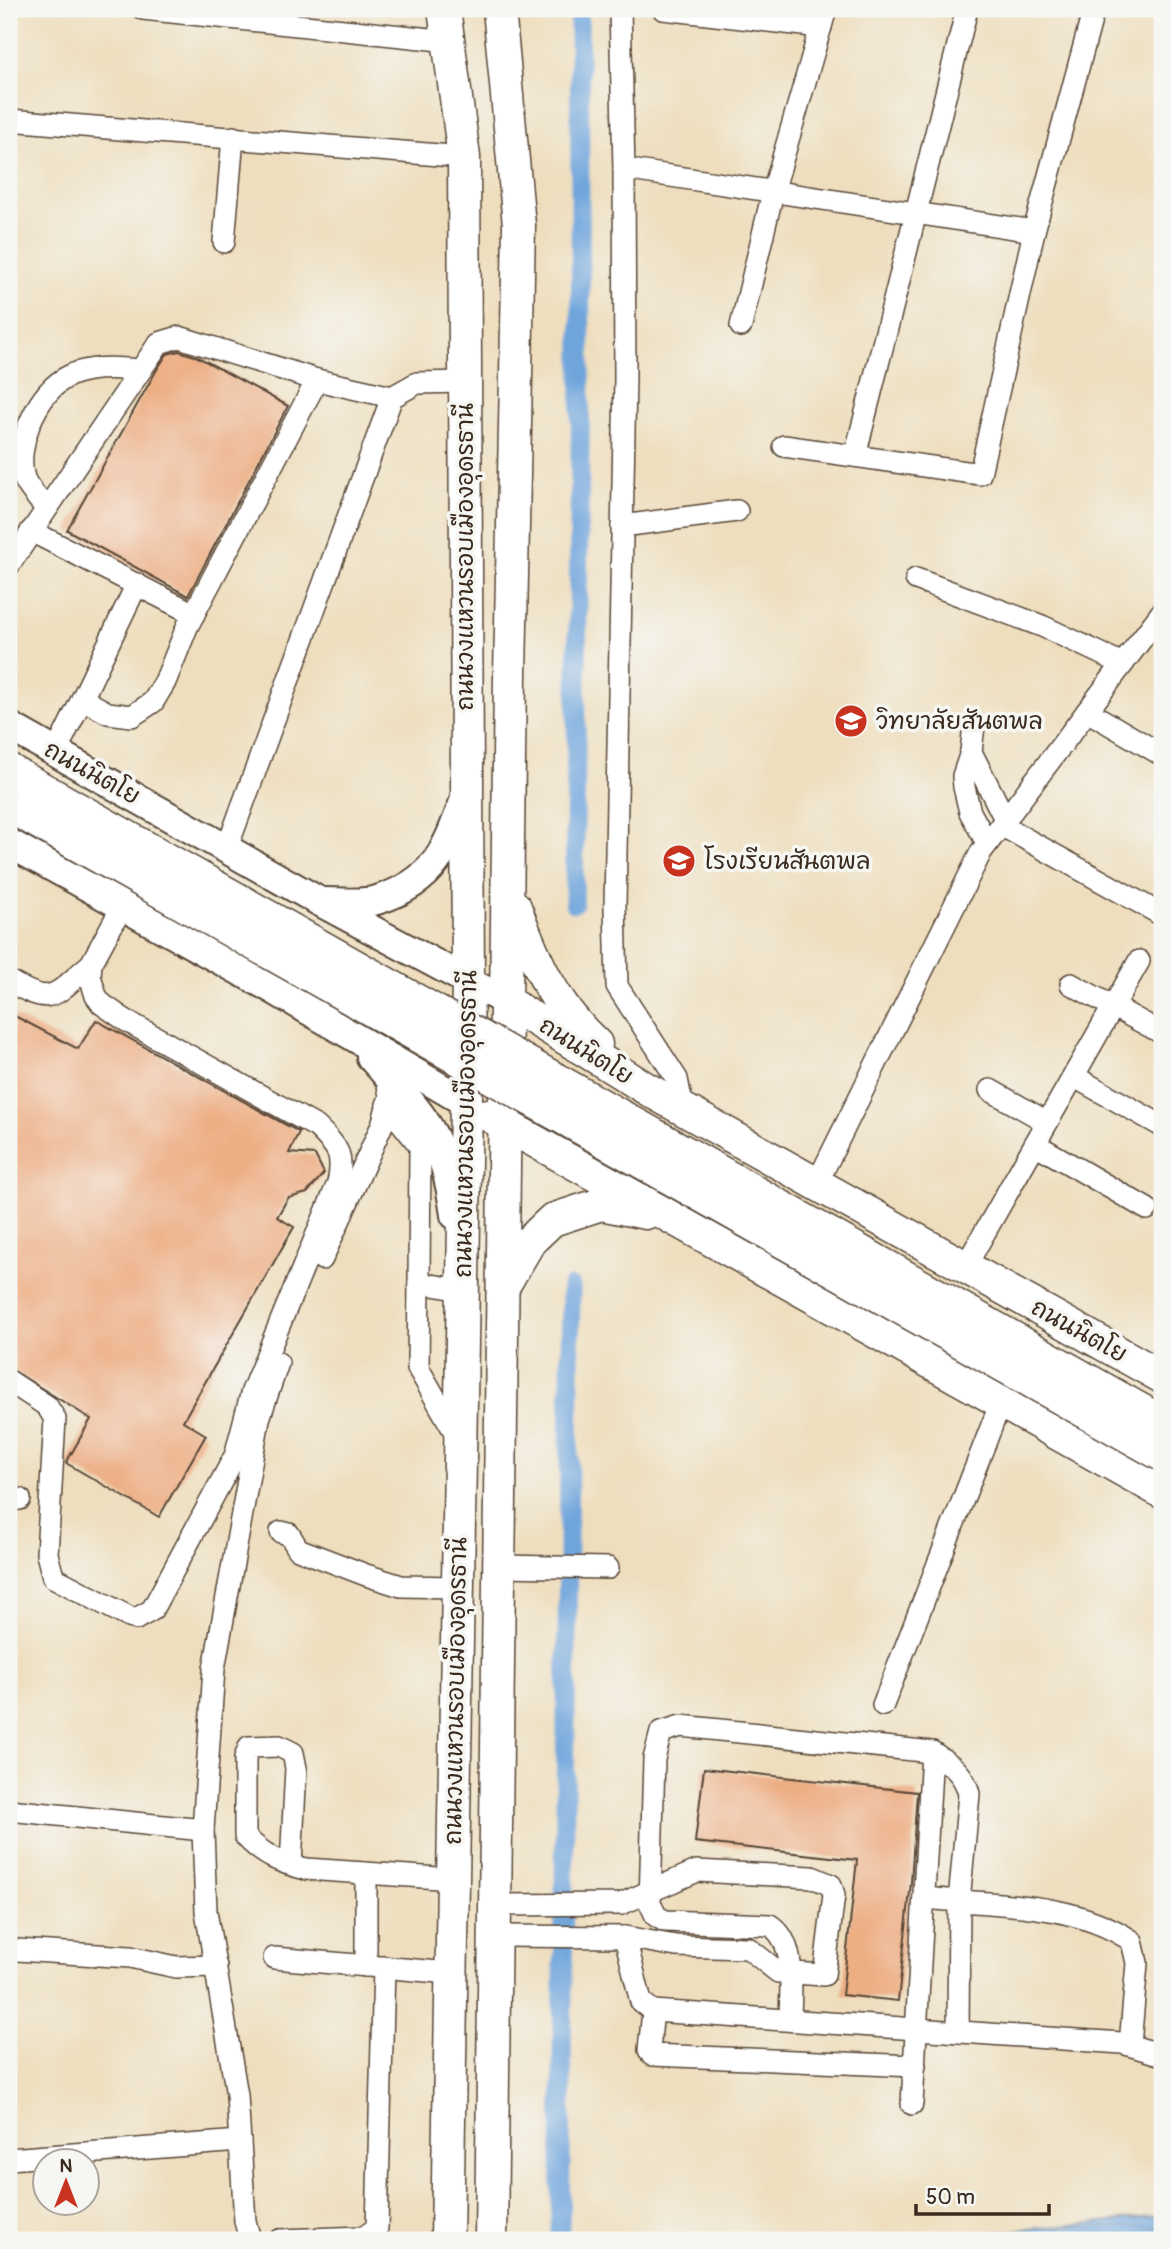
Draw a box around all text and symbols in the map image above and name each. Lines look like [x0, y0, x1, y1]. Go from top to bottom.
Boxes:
street label: ถนนวงแหวนรอบเมืองอุดรธานี [450, 403, 483, 711]
school or university icon: วิทยาลัยสันตพล [832, 702, 870, 740]
place label: วิทยาลัยสันตพล [876, 707, 1043, 736]
street label: ถนนนิตโย [39, 733, 146, 811]
school or university icon: โรงเรียนสันตพล [660, 842, 698, 880]
place label: โรงเรียนสันตพล [704, 845, 870, 876]
street label: ถนนวงแหวนรอบเมืองอุดรธานี [448, 970, 486, 1278]
street label: ถนนนิตโย [534, 1009, 639, 1091]
street label: ถนนนิตโย [1026, 1291, 1133, 1369]
street label: ถนนวงแหวนรอบเมืองอุดรธานี [438, 1537, 476, 1845]
north arrow [32, 2148, 102, 2218]
text: N [60, 2154, 73, 2178]
scale bar [916, 2172, 1048, 2216]
text: 50 m [926, 2184, 975, 2211]

